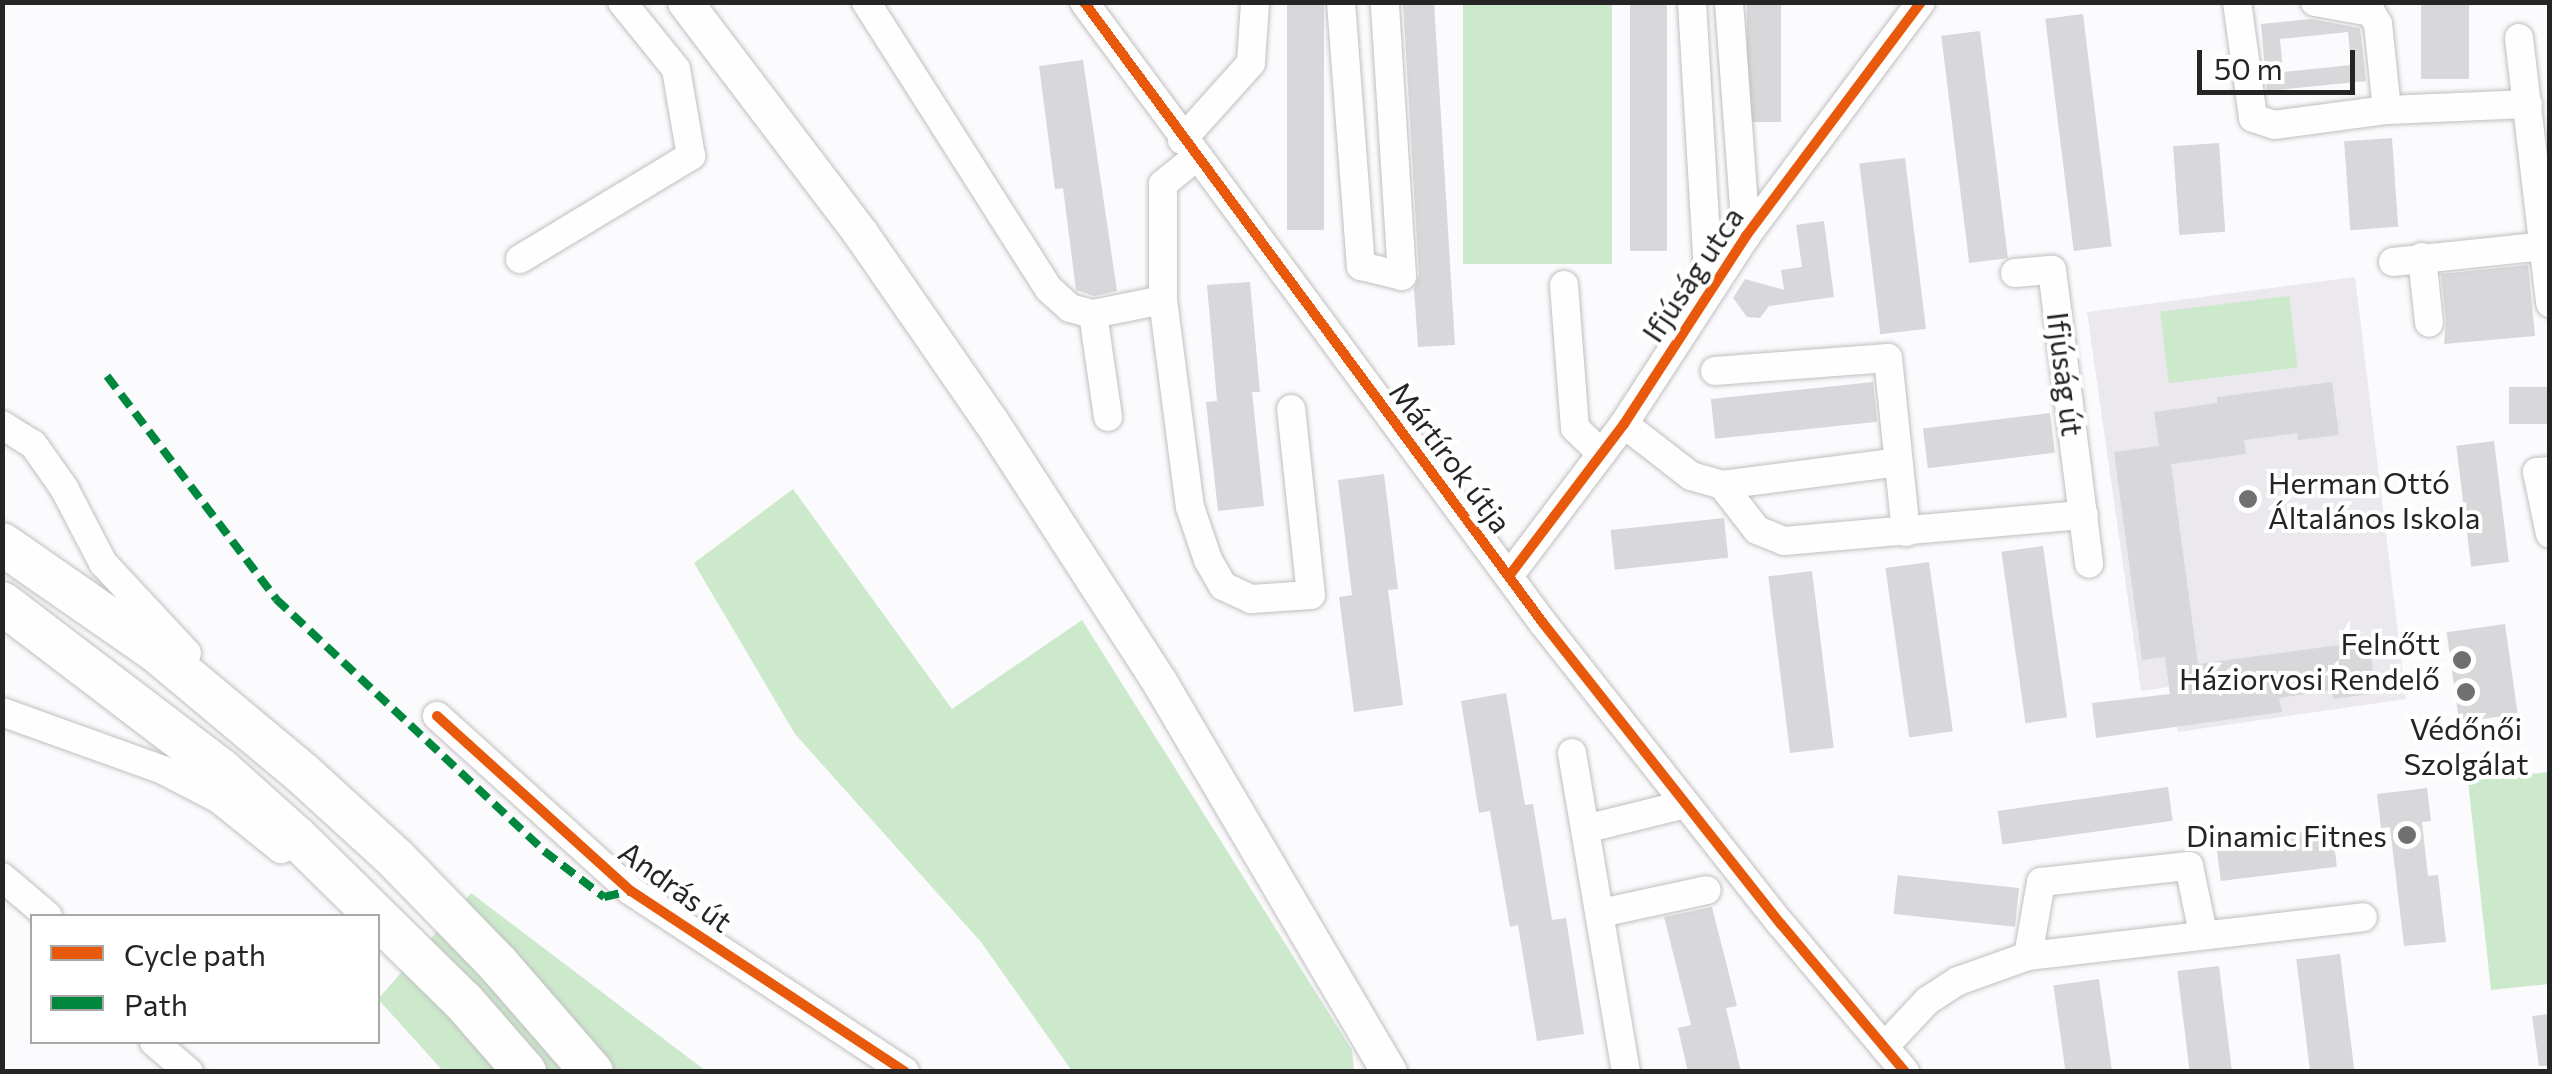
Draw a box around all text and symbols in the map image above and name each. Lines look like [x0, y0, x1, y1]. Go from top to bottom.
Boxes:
scale bar [2202, 30, 2360, 92]
text: 50 m [2214, 49, 2283, 86]
street label: Ifjúság utca [1634, 200, 1750, 348]
street label: Ifjúság út [2041, 310, 2091, 438]
street label: Mártírok útja [1383, 374, 1519, 540]
place label: Herman Ottó Általános Iskola [2268, 464, 2481, 534]
marker: Herman Ottó Általános Iskola [2237, 488, 2259, 510]
place label: Felnőtt Háziorvosi Rendelő [2179, 625, 2440, 696]
marker: Felnőtt Háziorvosi Rendelő [2449, 647, 2475, 673]
marker: Védőnői Szolgálat [2453, 679, 2479, 705]
place label: Védőnői Szolgálat [2403, 710, 2529, 780]
place label: Dinamic Fitnes [2186, 817, 2387, 853]
marker: Dinamic Fitnes [2396, 824, 2418, 846]
street label: András út [612, 833, 740, 939]
legend [30, 914, 380, 1044]
text: Cycle path [124, 935, 266, 972]
text: Path [124, 985, 188, 1022]

